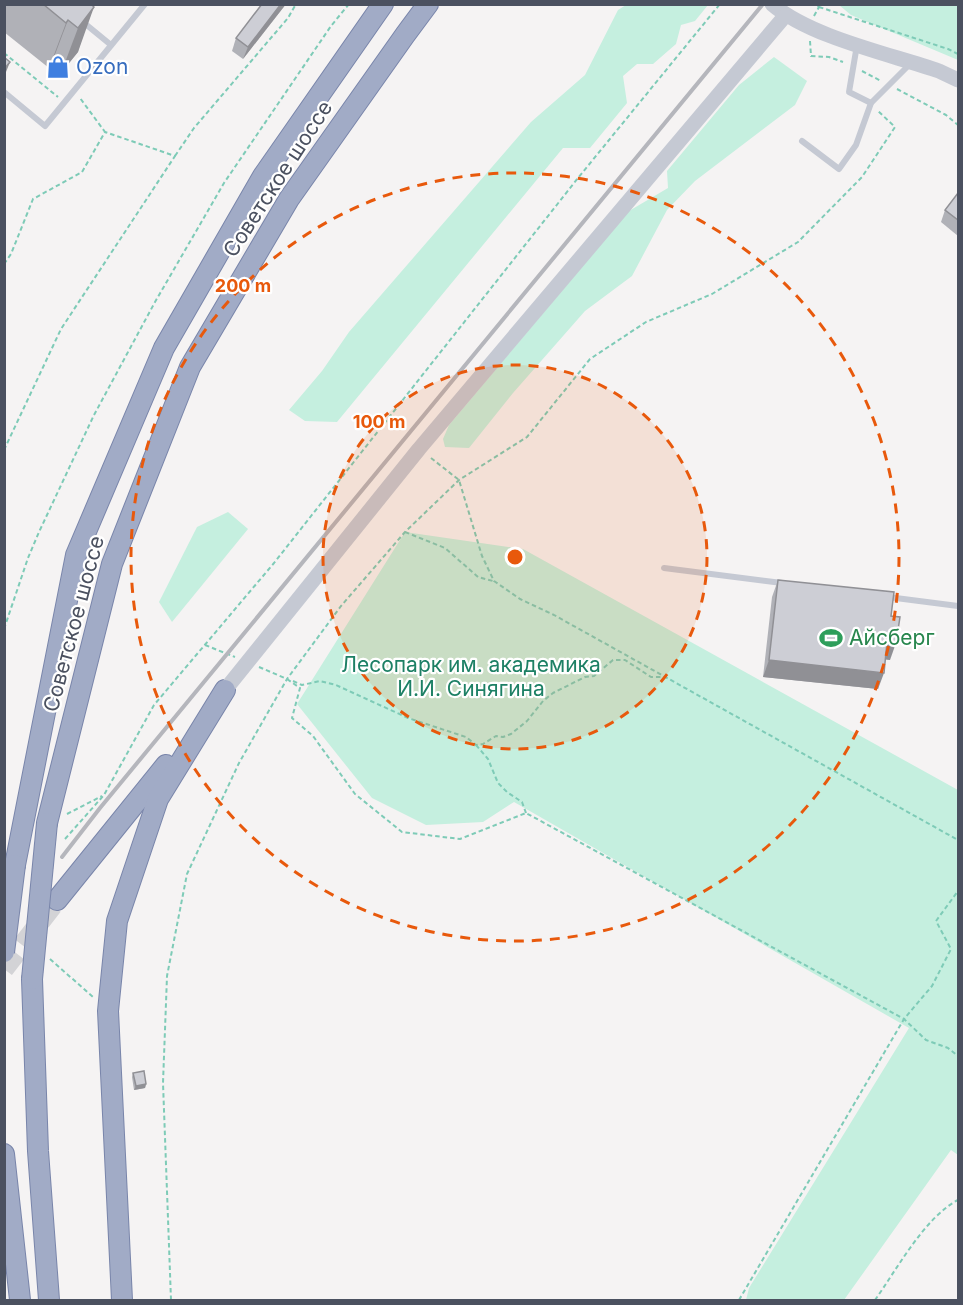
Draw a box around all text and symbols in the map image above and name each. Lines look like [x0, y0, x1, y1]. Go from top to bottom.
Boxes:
shop icon: Ozon [45, 54, 71, 80]
place label: Ozon [76, 54, 128, 79]
street label: Советское шоссе [218, 96, 337, 262]
text: 200 m [215, 275, 271, 296]
text: 100 m [353, 411, 405, 432]
street label: Советское шоссе [38, 533, 109, 715]
centre of rings [505, 547, 525, 567]
sports icon: Айсберг [818, 625, 844, 651]
place label: Айсберг [849, 625, 935, 650]
park label: Лесопарк им. академика И.И. Синягина [341, 652, 601, 701]

